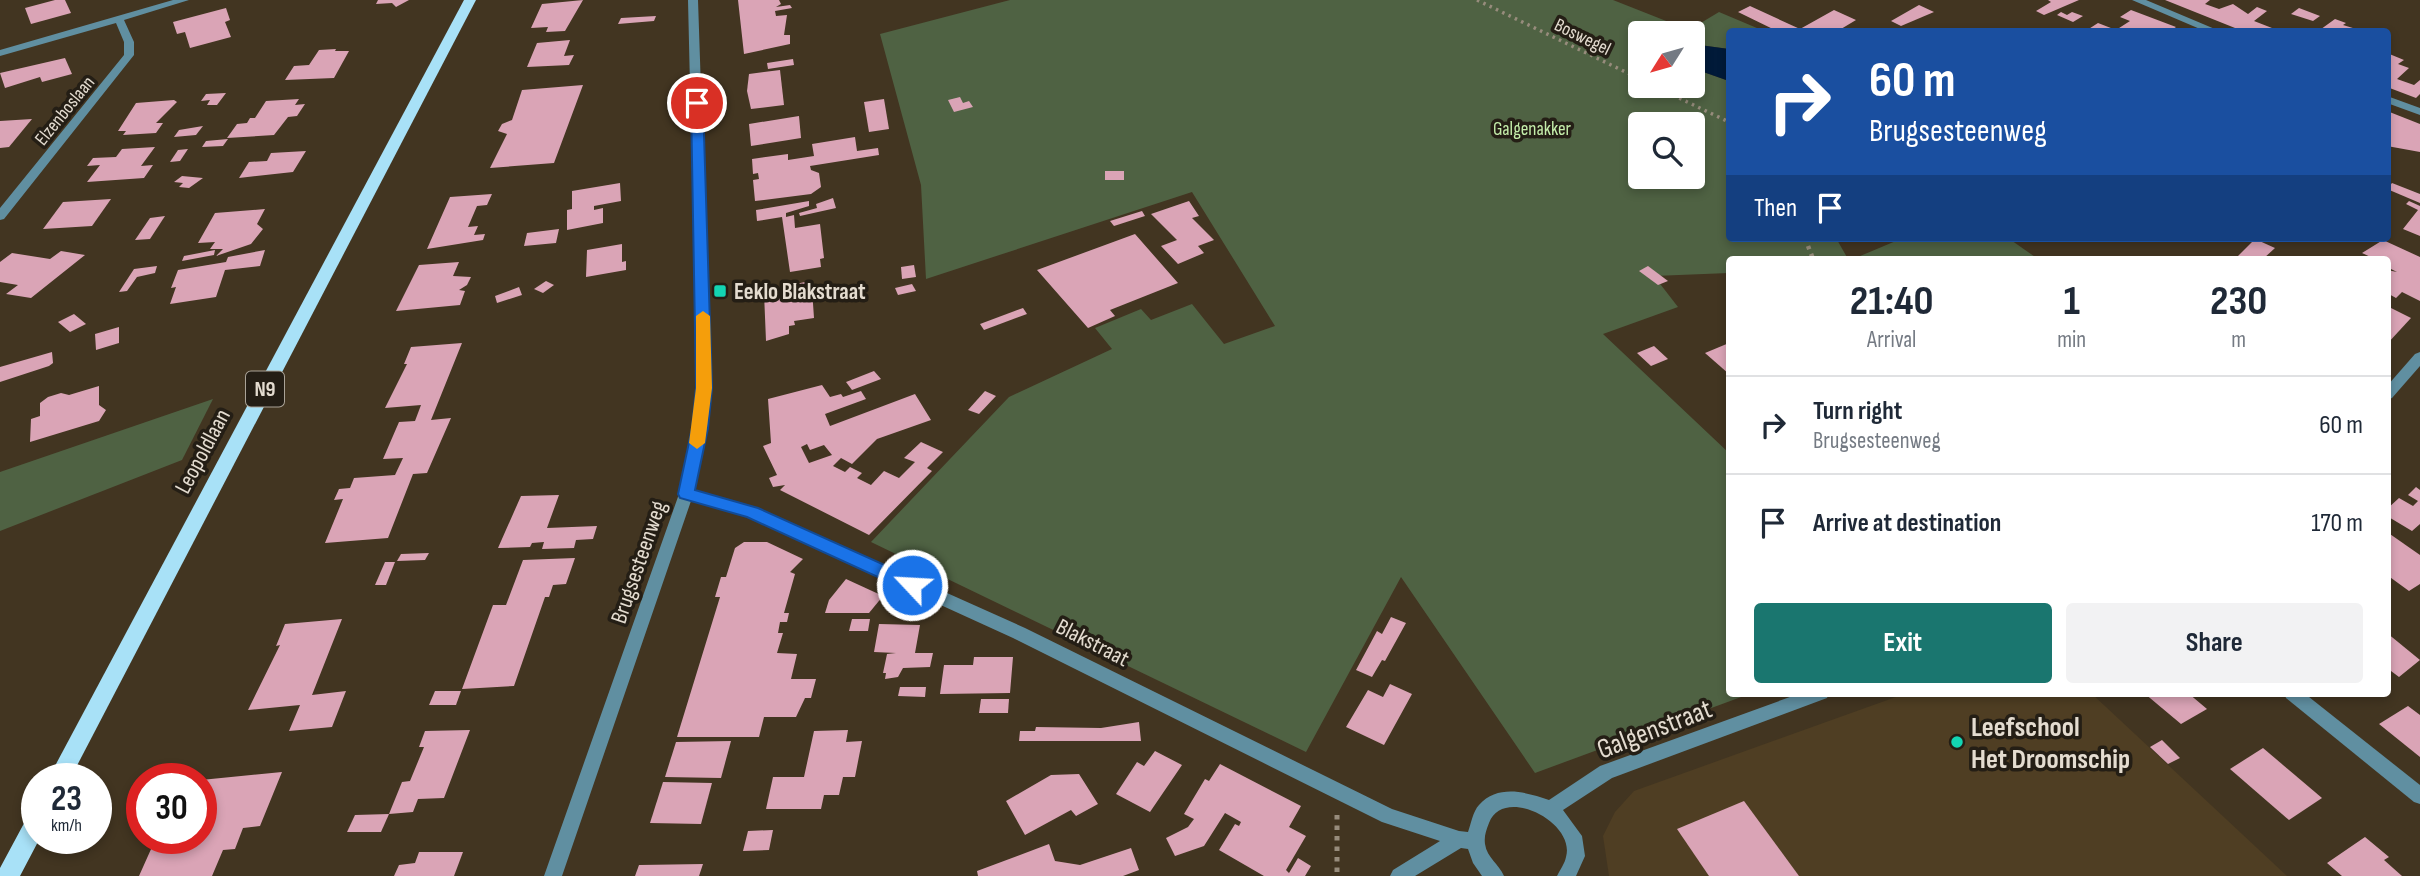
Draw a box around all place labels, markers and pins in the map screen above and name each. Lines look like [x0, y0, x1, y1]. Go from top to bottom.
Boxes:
pin [667, 73, 727, 133]
place label: Eeklo Blakstraat [734, 278, 866, 306]
marker: Eeklo Blakstraat [712, 283, 728, 299]
place label: Leefschool Het Droomschip [1971, 711, 2130, 776]
marker: Leefschool Het Droomschip [1949, 734, 1965, 750]

